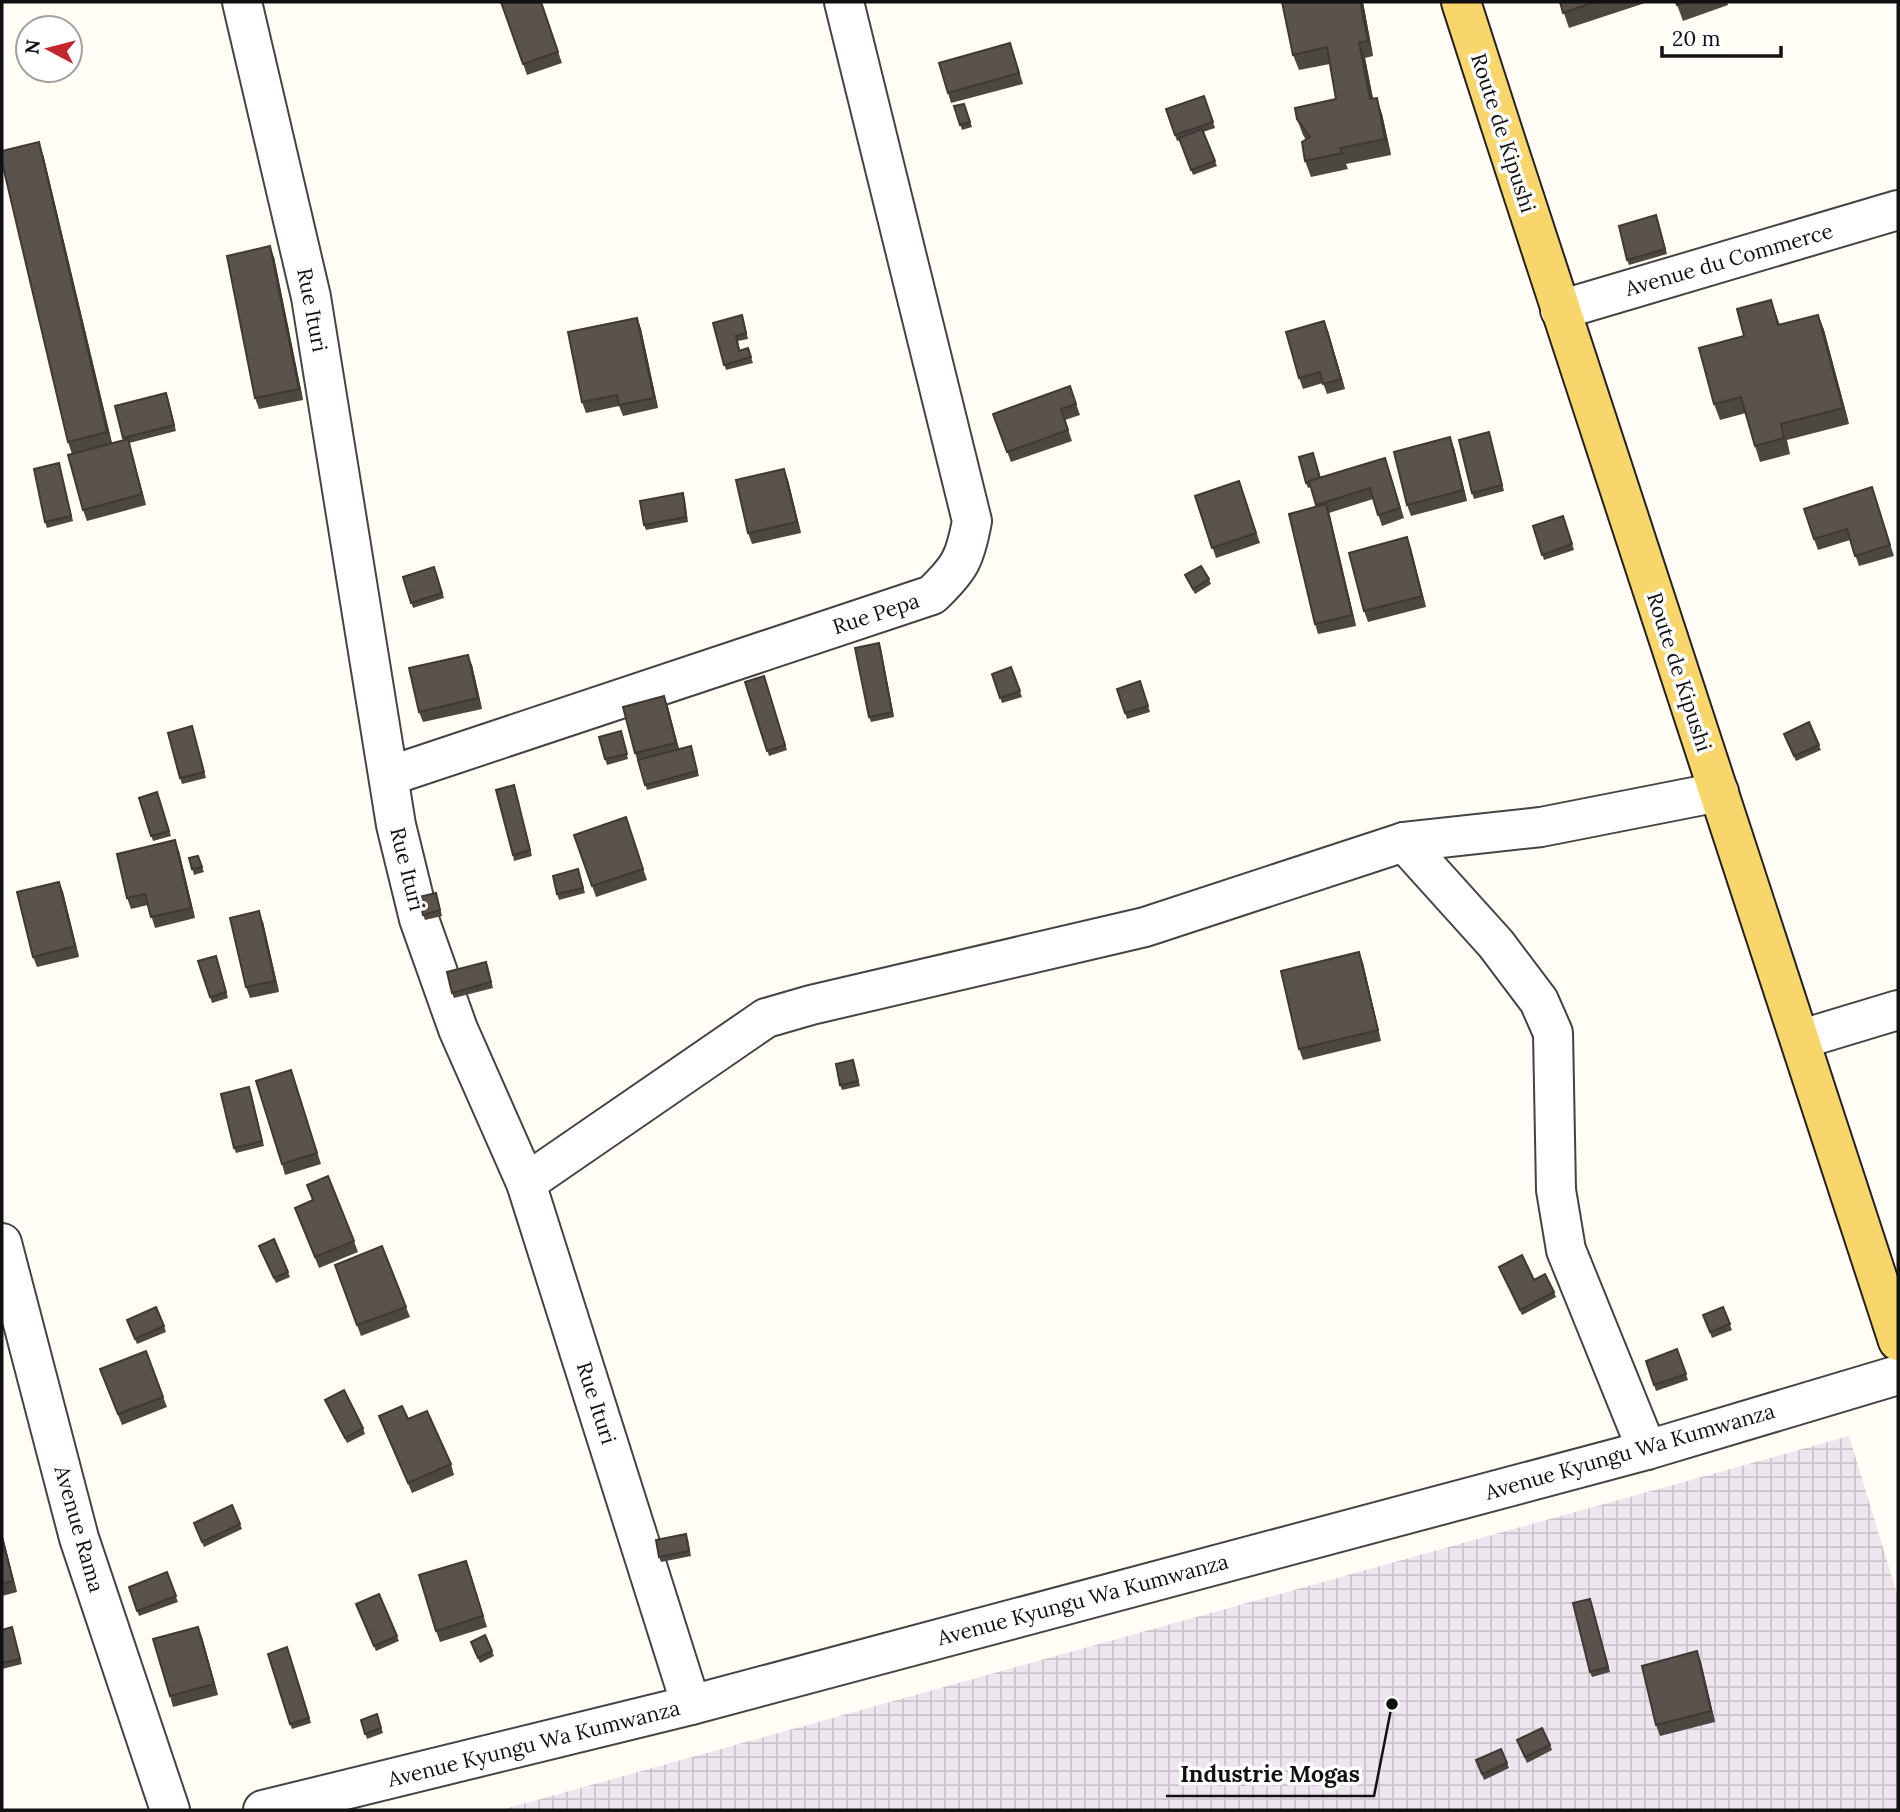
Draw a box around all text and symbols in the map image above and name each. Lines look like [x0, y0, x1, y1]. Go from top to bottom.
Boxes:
north arrow [14, 14, 84, 84]
scale bar [1662, 14, 1781, 58]
text: 20 m [1672, 25, 1721, 52]
text: N [19, 38, 45, 56]
street label: Route de Kipushi [1465, 50, 1542, 216]
street label: Avenue du Commerce [1621, 217, 1836, 302]
street label: Rue Ituri [291, 266, 334, 354]
street label: Rue Pepa [829, 587, 923, 640]
street label: Route de Kipushi [1641, 589, 1718, 755]
street label: Rue Ituri [384, 824, 431, 913]
street label: Rue Ituri [571, 1358, 622, 1448]
street label: Avenue Kyungu Wa Kumwanza [1481, 1397, 1778, 1506]
street label: Avenue Rama [48, 1461, 110, 1595]
street label: Avenue Kyungu Wa Kumwanza [933, 1548, 1231, 1652]
street label: Avenue Kyungu Wa Kumwanza [384, 1694, 683, 1793]
callout: Industrie Mogas [1166, 1752, 1374, 1796]
text: Industrie Mogas [1180, 1759, 1360, 1788]

